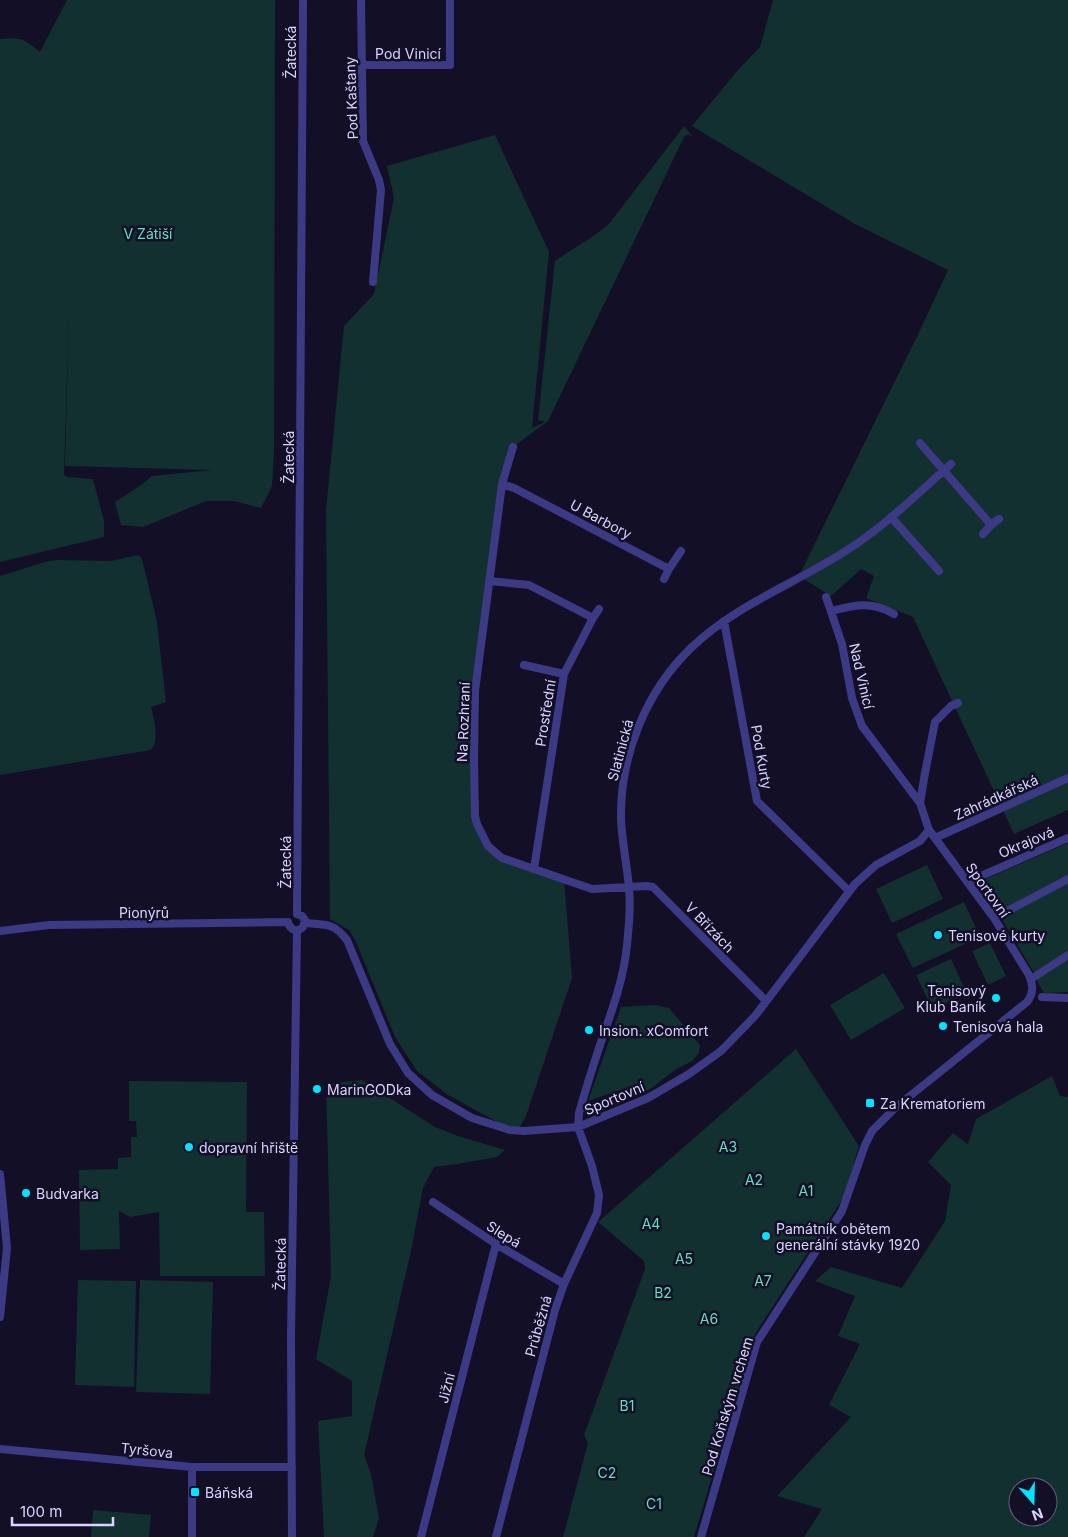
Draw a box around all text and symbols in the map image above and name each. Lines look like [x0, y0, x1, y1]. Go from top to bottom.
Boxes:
street label: Žatecká [282, 26, 299, 78]
street label: Pod Vinicí [375, 45, 442, 62]
street label: Pod Kaštany [341, 56, 361, 140]
park label: V Zátiší [123, 225, 173, 242]
street label: Žatecká [280, 431, 297, 483]
street label: U Barbory [567, 496, 635, 542]
street label: Nad Vinicí [846, 641, 878, 711]
street label: Prostřední [531, 678, 559, 748]
street label: Na Rozhraní [453, 681, 473, 762]
street label: Slatinická [604, 717, 636, 783]
street label: Pod Kurty [748, 723, 776, 791]
street label: Zahrádkářská [951, 771, 1041, 823]
street label: Okrajová [996, 823, 1056, 861]
street label: Žatecká [277, 836, 294, 888]
street label: Sportovní [962, 859, 1014, 921]
street label: V Břízách [682, 898, 738, 956]
street label: Pionýrů [119, 904, 169, 921]
place label: Tenisové kurty [948, 927, 1045, 944]
marker: Tenisové kurty [932, 929, 944, 941]
place label: Tenisový Klub Baník [916, 982, 986, 1015]
marker: Tenisový Klub Baník [990, 992, 1002, 1004]
place label: Tenisová hala [953, 1018, 1043, 1035]
marker: Tenisová hala [937, 1020, 949, 1032]
place label: Insion. xComfort [599, 1022, 709, 1039]
marker: Insion. xComfort [583, 1024, 595, 1036]
street label: Sportovní [581, 1078, 647, 1118]
place label: MarinGODka [327, 1081, 411, 1098]
marker: MarinGODka [311, 1083, 323, 1095]
place label: Za Krematoriem [880, 1095, 985, 1112]
marker: Za Krematoriem [864, 1097, 876, 1109]
park label: A3 [719, 1138, 737, 1155]
place label: dopravní hřiště [199, 1139, 298, 1156]
marker: dopravní hřiště [183, 1141, 195, 1153]
park label: A2 [745, 1171, 763, 1188]
park label: A1 [799, 1182, 813, 1199]
place label: Budvarka [36, 1185, 99, 1202]
marker: Budvarka [20, 1187, 32, 1199]
park label: A4 [642, 1215, 660, 1232]
street label: Slepá [484, 1217, 524, 1251]
place label: Památník obětem generální stávky 1920 [776, 1220, 920, 1253]
marker: Památník obětem generální stávky 1920 [760, 1230, 772, 1242]
street label: Žatecká [271, 1237, 289, 1291]
park label: A5 [675, 1250, 693, 1267]
park label: A7 [754, 1272, 772, 1289]
park label: B2 [654, 1284, 672, 1301]
street label: Průběžná [521, 1293, 555, 1359]
park label: A6 [700, 1310, 718, 1327]
street label: Pod Koňským vrchem [698, 1335, 756, 1477]
street label: Jižní [434, 1370, 458, 1405]
park label: B1 [620, 1397, 634, 1414]
street label: Tyršova [120, 1439, 174, 1461]
park label: C2 [598, 1464, 616, 1481]
north arrow [1008, 1477, 1058, 1527]
place label: Báňská [205, 1484, 253, 1501]
marker: Báňská [189, 1486, 201, 1498]
scale bar [12, 1494, 114, 1526]
park label: C1 [646, 1495, 662, 1512]
text: 100 m [20, 1502, 62, 1521]
text: N [1030, 1505, 1046, 1524]

